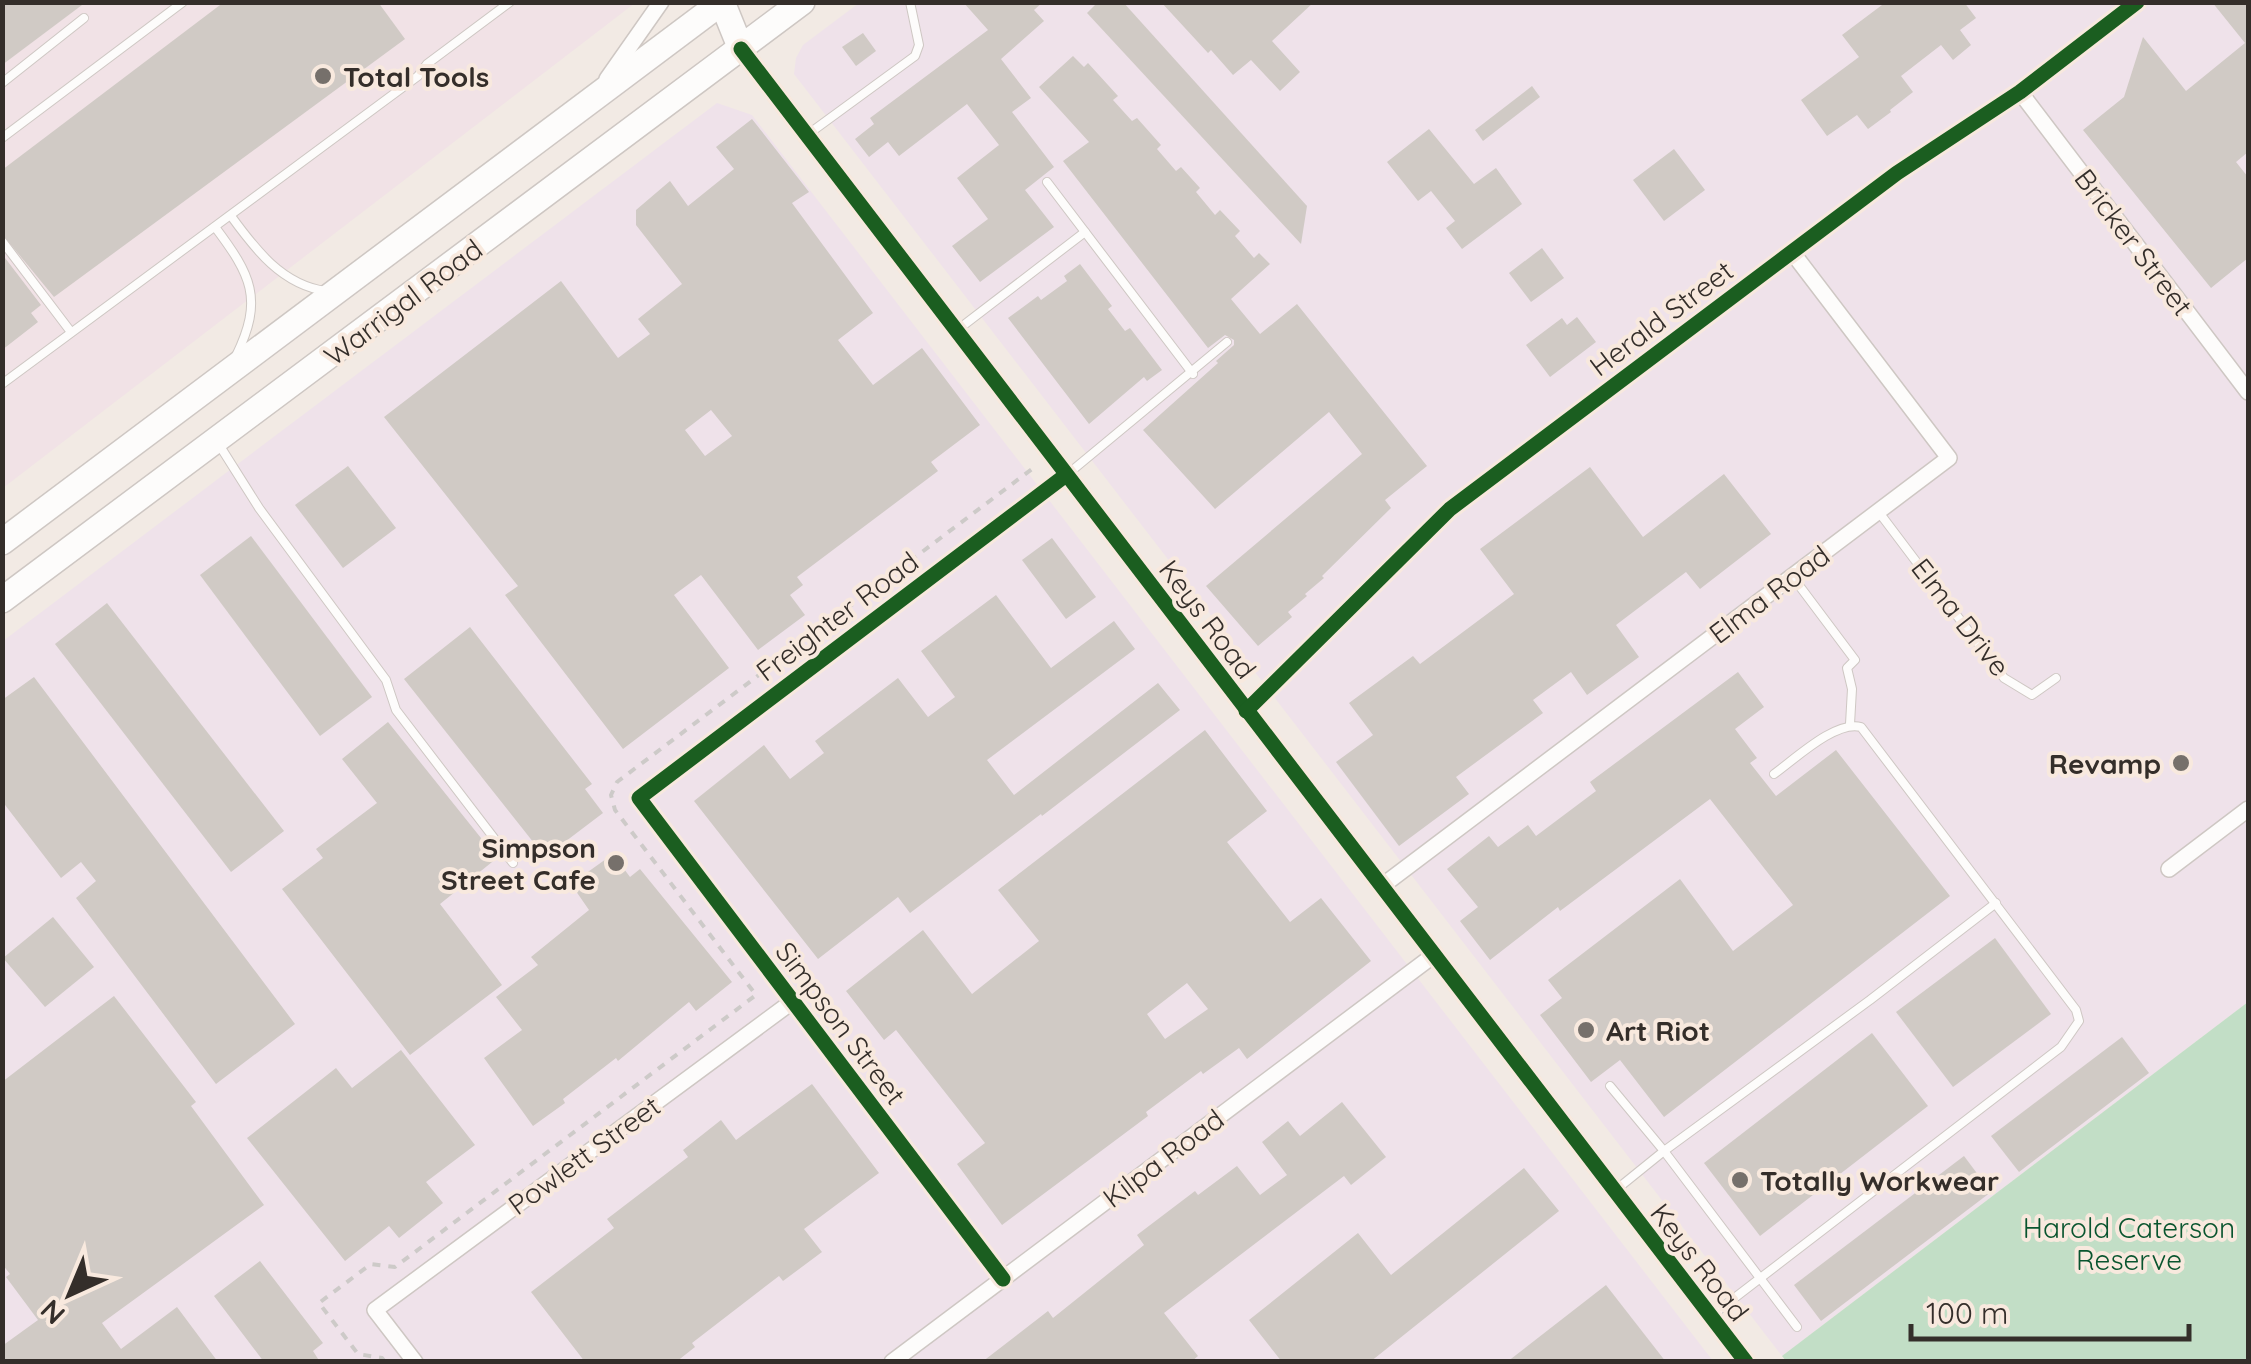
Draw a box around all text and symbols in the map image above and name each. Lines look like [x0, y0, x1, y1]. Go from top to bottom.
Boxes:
place label: Total Tools [343, 59, 489, 94]
marker: Total Tools [312, 65, 334, 87]
street label: Bricker Street [2067, 162, 2201, 322]
street label: Warrigal Road [317, 231, 489, 373]
street label: Herald Street [1582, 253, 1740, 383]
street label: Elma Road [1702, 537, 1836, 651]
street label: Freighter Road [749, 544, 925, 688]
street label: Elma Drive [1904, 551, 2018, 683]
street label: Keys Road [1152, 553, 1264, 685]
place label: Revamp [2049, 746, 2161, 781]
marker: Revamp [2170, 752, 2192, 774]
place label: Simpson Street Cafe [441, 830, 596, 897]
marker: Simpson Street Cafe [605, 852, 627, 874]
street label: Simpson Street [768, 935, 914, 1111]
place label: Art Riot [1606, 1013, 1710, 1048]
marker: Art Riot [1575, 1019, 1597, 1041]
street label: Powlett Street [501, 1088, 667, 1222]
street label: Kilpa Road [1096, 1101, 1230, 1215]
place label: Totally Workwear [1760, 1163, 1999, 1198]
marker: Totally Workwear [1729, 1169, 1751, 1191]
street label: Keys Road [1643, 1196, 1757, 1328]
park label: Harold Caterson Reserve [2023, 1210, 2235, 1277]
north arrow [20, 1244, 120, 1344]
scale bar [1911, 1279, 2188, 1341]
text: N [33, 1293, 72, 1332]
text: 100 m [1926, 1294, 2008, 1332]

